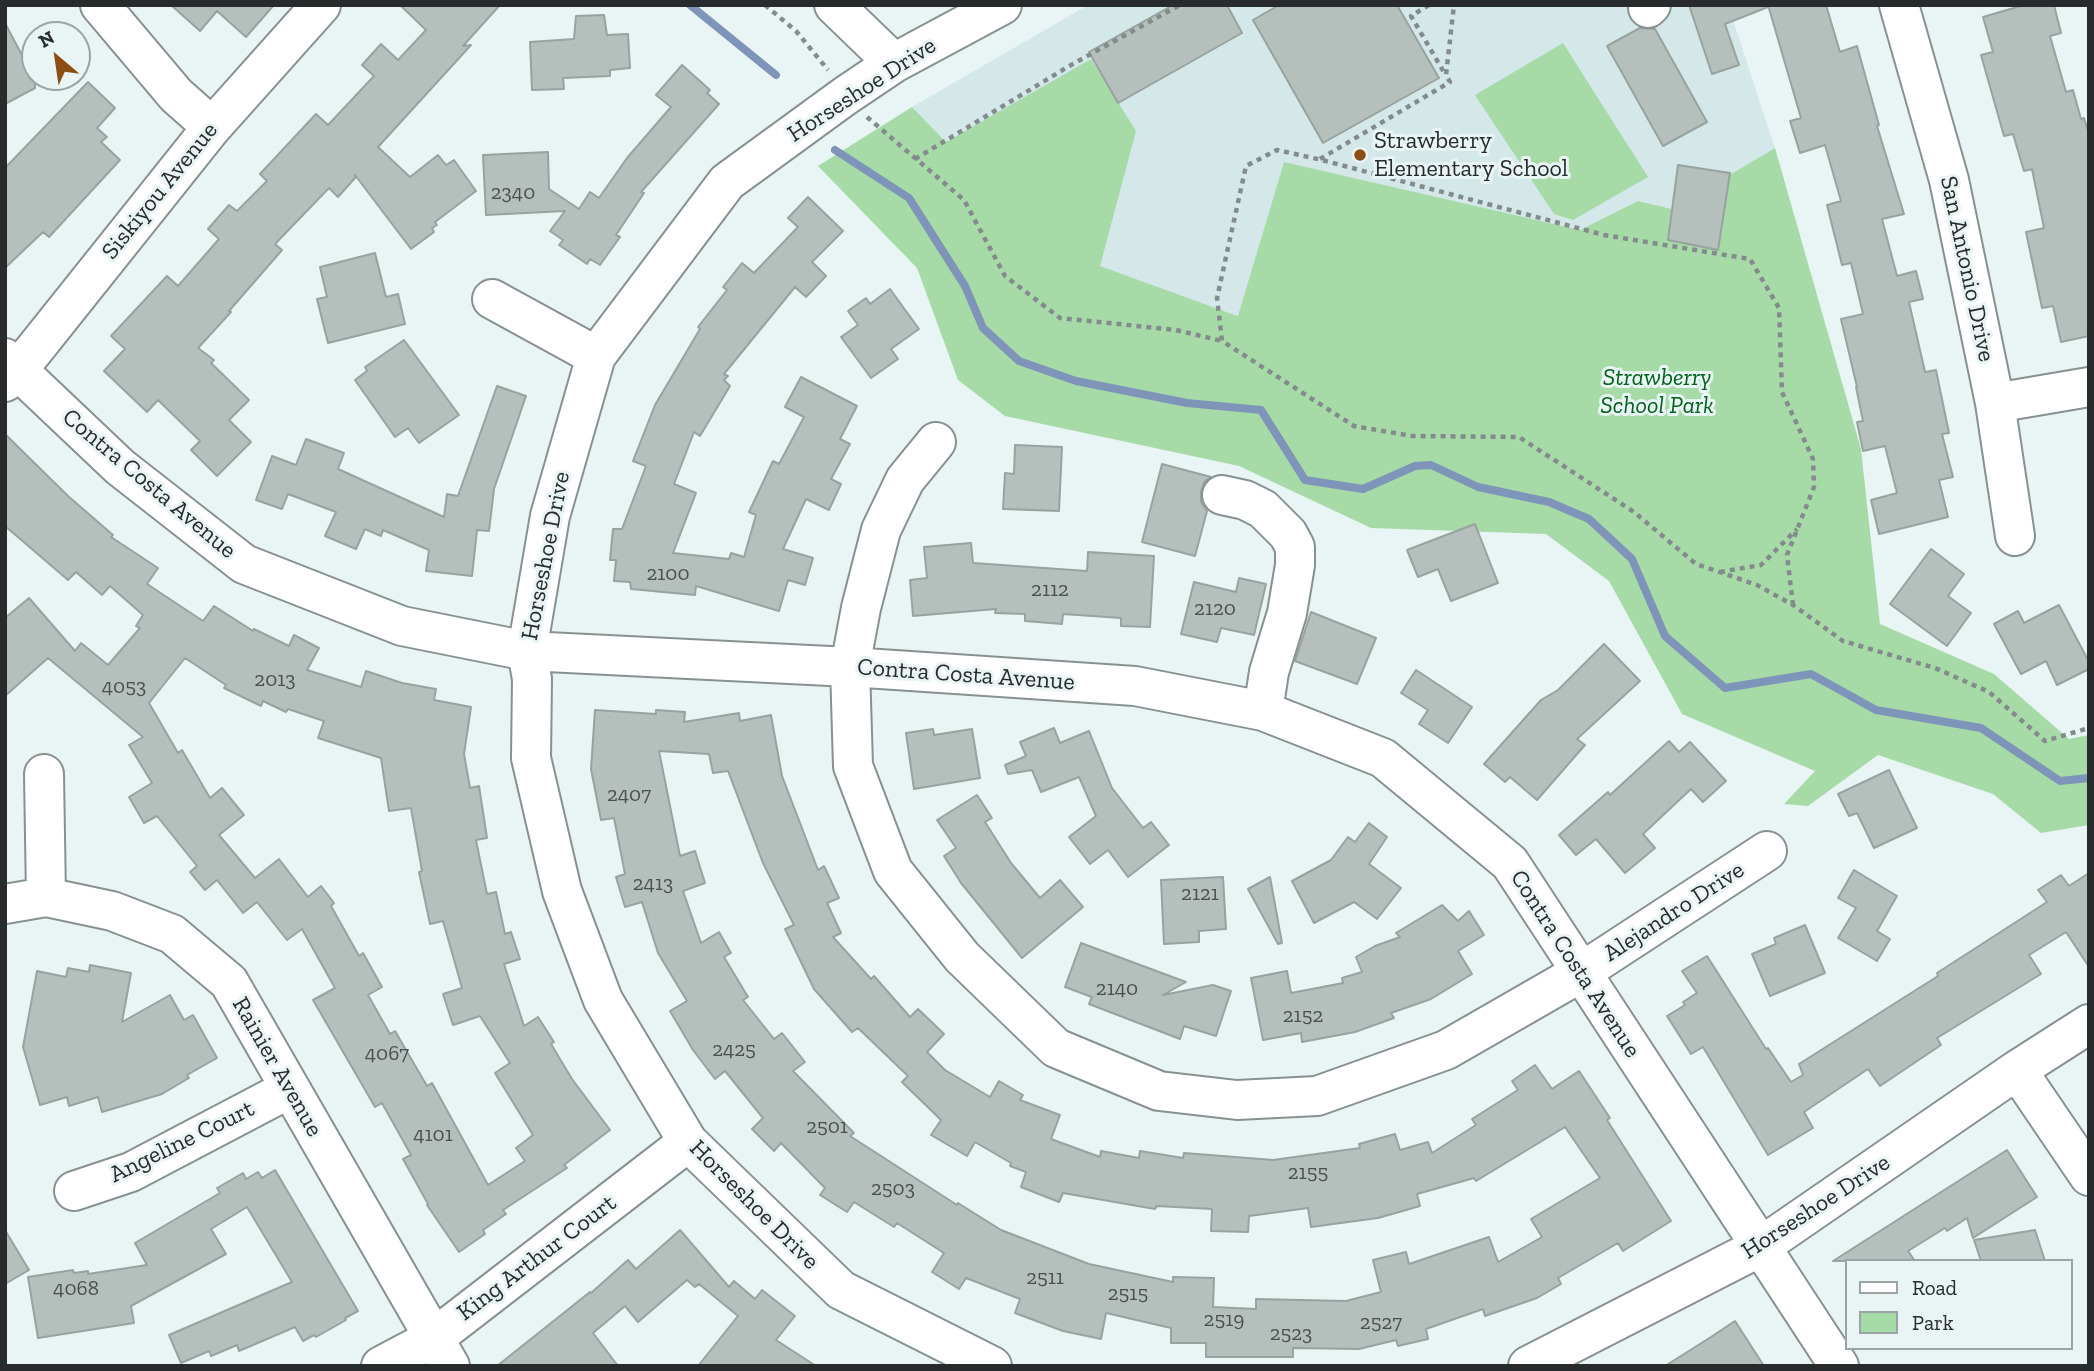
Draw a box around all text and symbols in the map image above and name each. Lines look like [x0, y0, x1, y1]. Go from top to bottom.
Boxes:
north arrow [21, 21, 91, 91]
text: N [35, 25, 58, 53]
street label: Horseshoe Drive [782, 31, 942, 149]
street label: Siskiyou Avenue [96, 117, 224, 265]
place label: Strawberry Elementary School [1374, 127, 1568, 183]
marker: Strawberry Elementary School [1352, 147, 1368, 163]
street label: San Antonio Drive [1933, 174, 2001, 364]
house number: 2340 [491, 180, 535, 206]
park label: Strawberry School Park [1600, 364, 1714, 420]
street label: Contra Costa Avenue [56, 403, 242, 565]
street label: Horseshoe Drive [516, 469, 576, 643]
house number: 2100 [646, 561, 690, 587]
house number: 2112 [1031, 577, 1069, 603]
house number: 2120 [1194, 596, 1236, 622]
street label: Contra Costa Avenue [856, 653, 1076, 697]
house number: 2013 [254, 667, 296, 693]
house number: 4053 [102, 674, 146, 700]
house number: 2407 [607, 782, 651, 808]
street label: Alejandro Drive [1598, 856, 1750, 968]
street label: Contra Costa Avenue [1504, 865, 1646, 1063]
house number: 2413 [633, 871, 673, 897]
house number: 2121 [1181, 881, 1219, 907]
house number: 2140 [1096, 976, 1138, 1002]
street label: Rainier Avenue [225, 992, 329, 1142]
house number: 2152 [1283, 1003, 1323, 1029]
house number: 2425 [712, 1037, 756, 1063]
house number: 4067 [365, 1041, 409, 1067]
street label: Angeline Court [105, 1095, 259, 1189]
house number: 2501 [806, 1114, 848, 1140]
house number: 4101 [413, 1122, 453, 1148]
street label: Horseshoe Drive [683, 1134, 825, 1276]
street label: Horseshoe Drive [1736, 1148, 1896, 1266]
house number: 2155 [1288, 1160, 1328, 1186]
house number: 2503 [871, 1176, 915, 1202]
street label: King Arthur Court [452, 1189, 622, 1327]
legend [1846, 1259, 2073, 1350]
house number: 2511 [1026, 1265, 1064, 1291]
text: Road [1912, 1275, 1957, 1300]
house number: 4068 [53, 1276, 99, 1302]
house number: 2515 [1108, 1281, 1148, 1307]
house number: 2519 [1204, 1307, 1244, 1333]
house number: 2527 [1360, 1310, 1402, 1336]
text: Park [1912, 1310, 1954, 1335]
house number: 2523 [1270, 1321, 1312, 1347]

